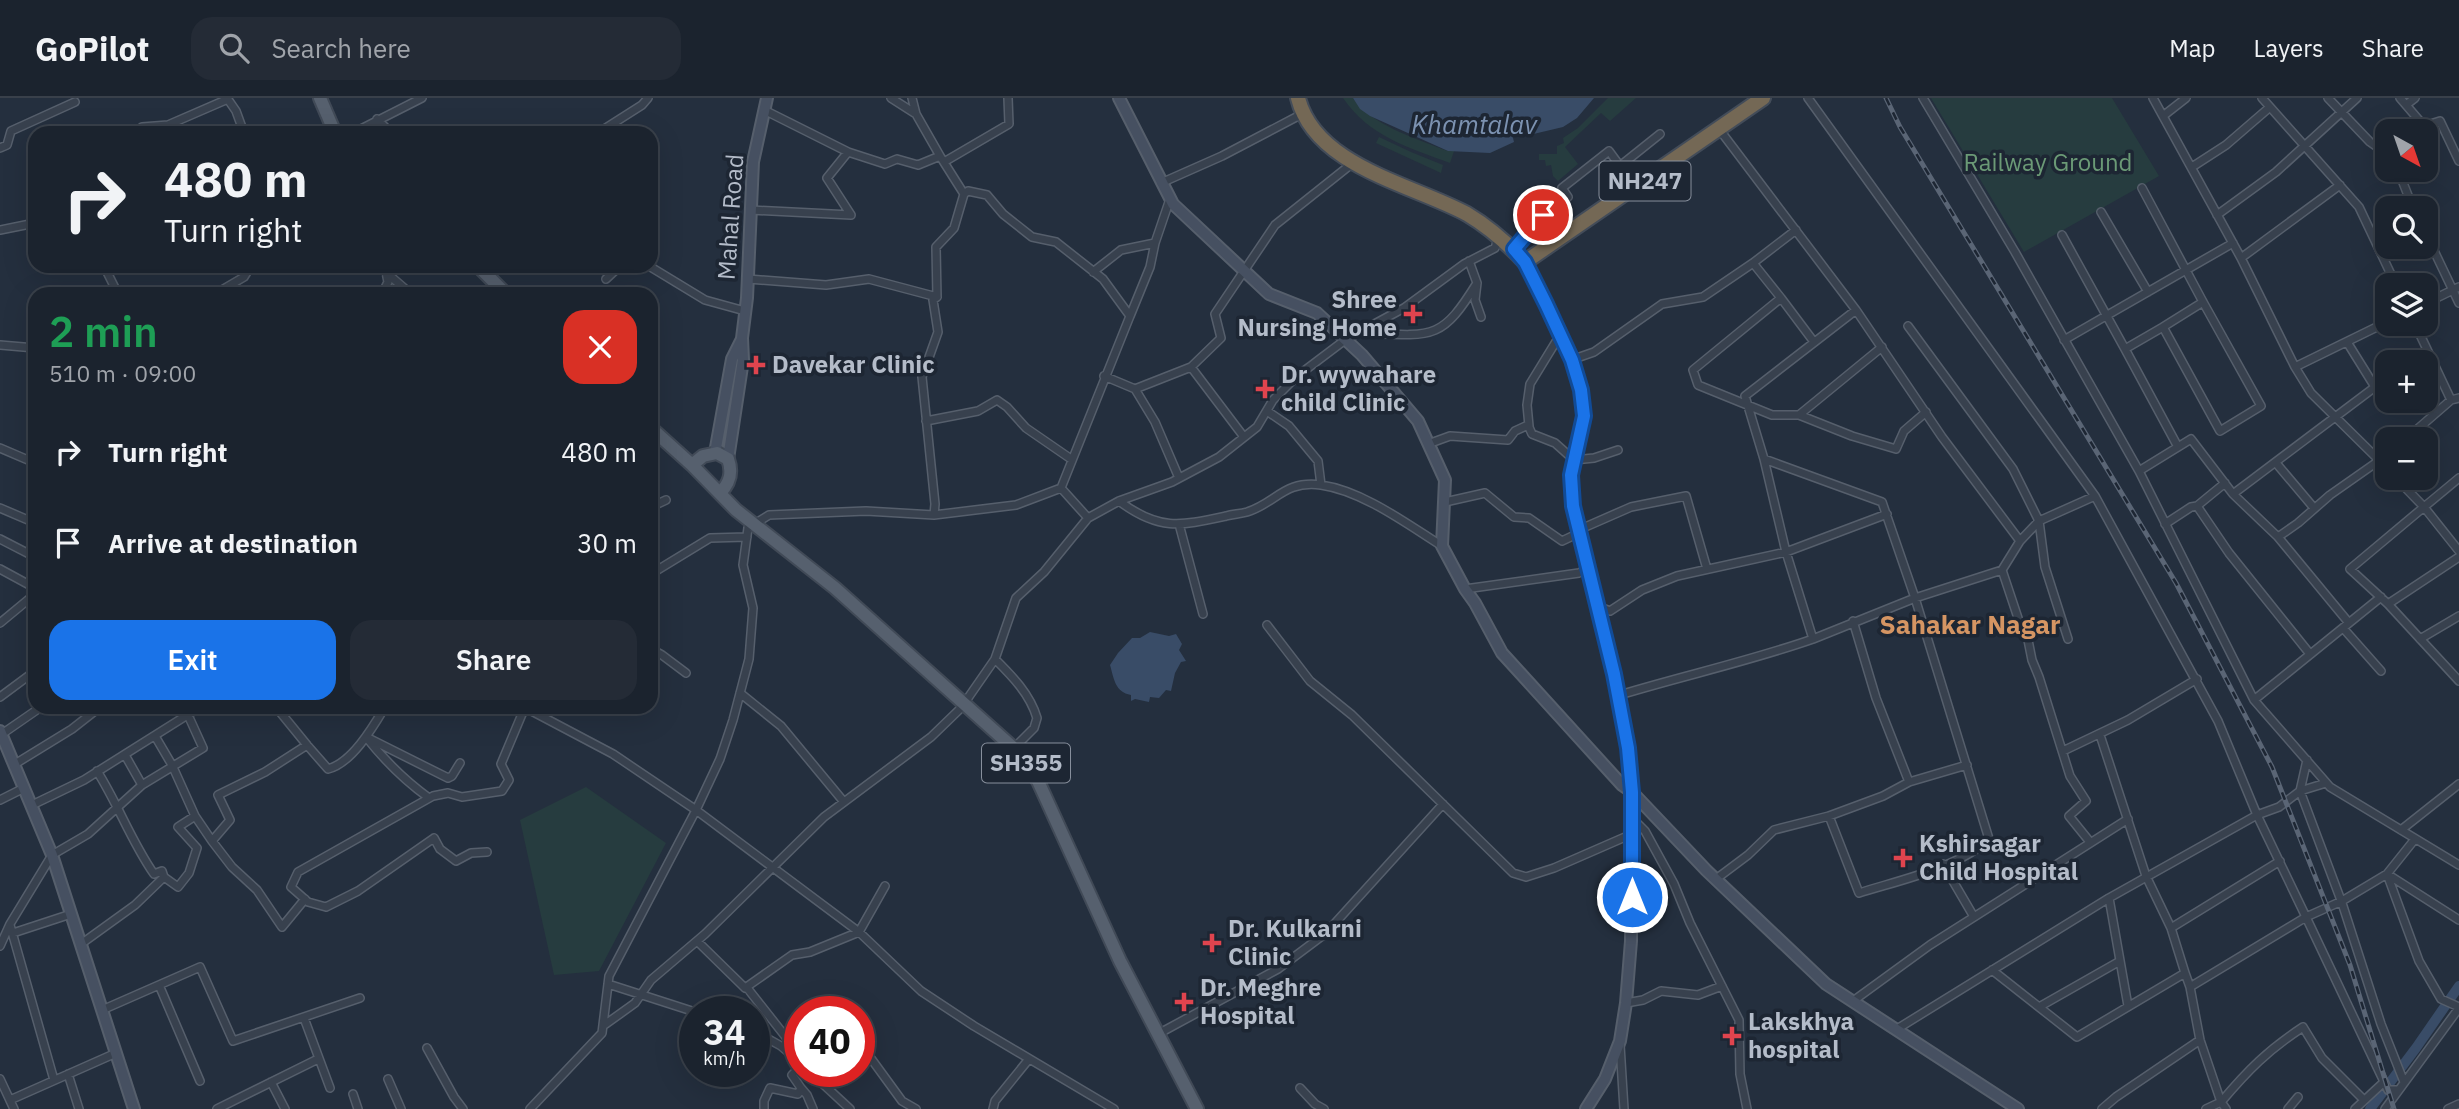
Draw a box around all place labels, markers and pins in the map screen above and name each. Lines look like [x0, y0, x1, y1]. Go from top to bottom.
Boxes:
pin [1513, 185, 1573, 245]
place label: Shree Nursing Home [1238, 283, 1397, 343]
marker: Shree Nursing Home [1403, 304, 1423, 324]
place label: Davekar Clinic [772, 348, 935, 380]
marker: Davekar Clinic [746, 355, 766, 375]
place label: Dr. wywahare child Clinic [1281, 358, 1436, 418]
marker: Dr. wywahare child Clinic [1255, 379, 1275, 399]
place label: Kshirsagar Child Hospital [1919, 827, 2078, 887]
marker: Kshirsagar Child Hospital [1893, 848, 1913, 868]
place label: Dr. Kulkarni Clinic [1228, 912, 1362, 972]
marker: Dr. Kulkarni Clinic [1202, 933, 1222, 953]
place label: Dr. Meghre Hospital [1200, 971, 1321, 1031]
marker: Dr. Meghre Hospital [1174, 992, 1194, 1012]
place label: Lakskhya hospital [1748, 1005, 1854, 1065]
marker: Lakskhya hospital [1722, 1026, 1742, 1046]

